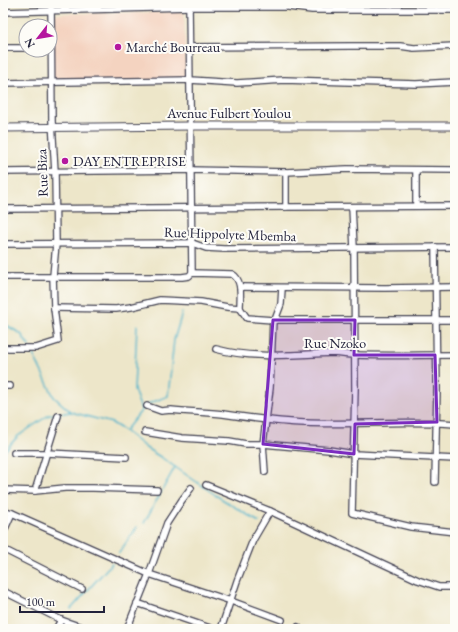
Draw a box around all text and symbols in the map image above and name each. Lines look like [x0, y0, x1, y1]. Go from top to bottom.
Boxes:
north arrow [18, 18, 58, 58]
text: N [21, 36, 38, 51]
place label: Marché Bourreau [126, 38, 221, 56]
marker: Marché Bourreau [113, 42, 123, 52]
street label: Avenue Fulbert Youlou [166, 104, 292, 122]
street label: Rue Biza [32, 148, 52, 197]
place label: DAY ENTREPRISE [73, 152, 186, 170]
marker: DAY ENTREPRISE [60, 156, 70, 166]
street label: Rue Hippolyte Mbemba [163, 223, 297, 245]
street label: Rue Nzoko [304, 334, 366, 352]
scale bar [20, 588, 104, 614]
text: 100 m [26, 594, 56, 610]

